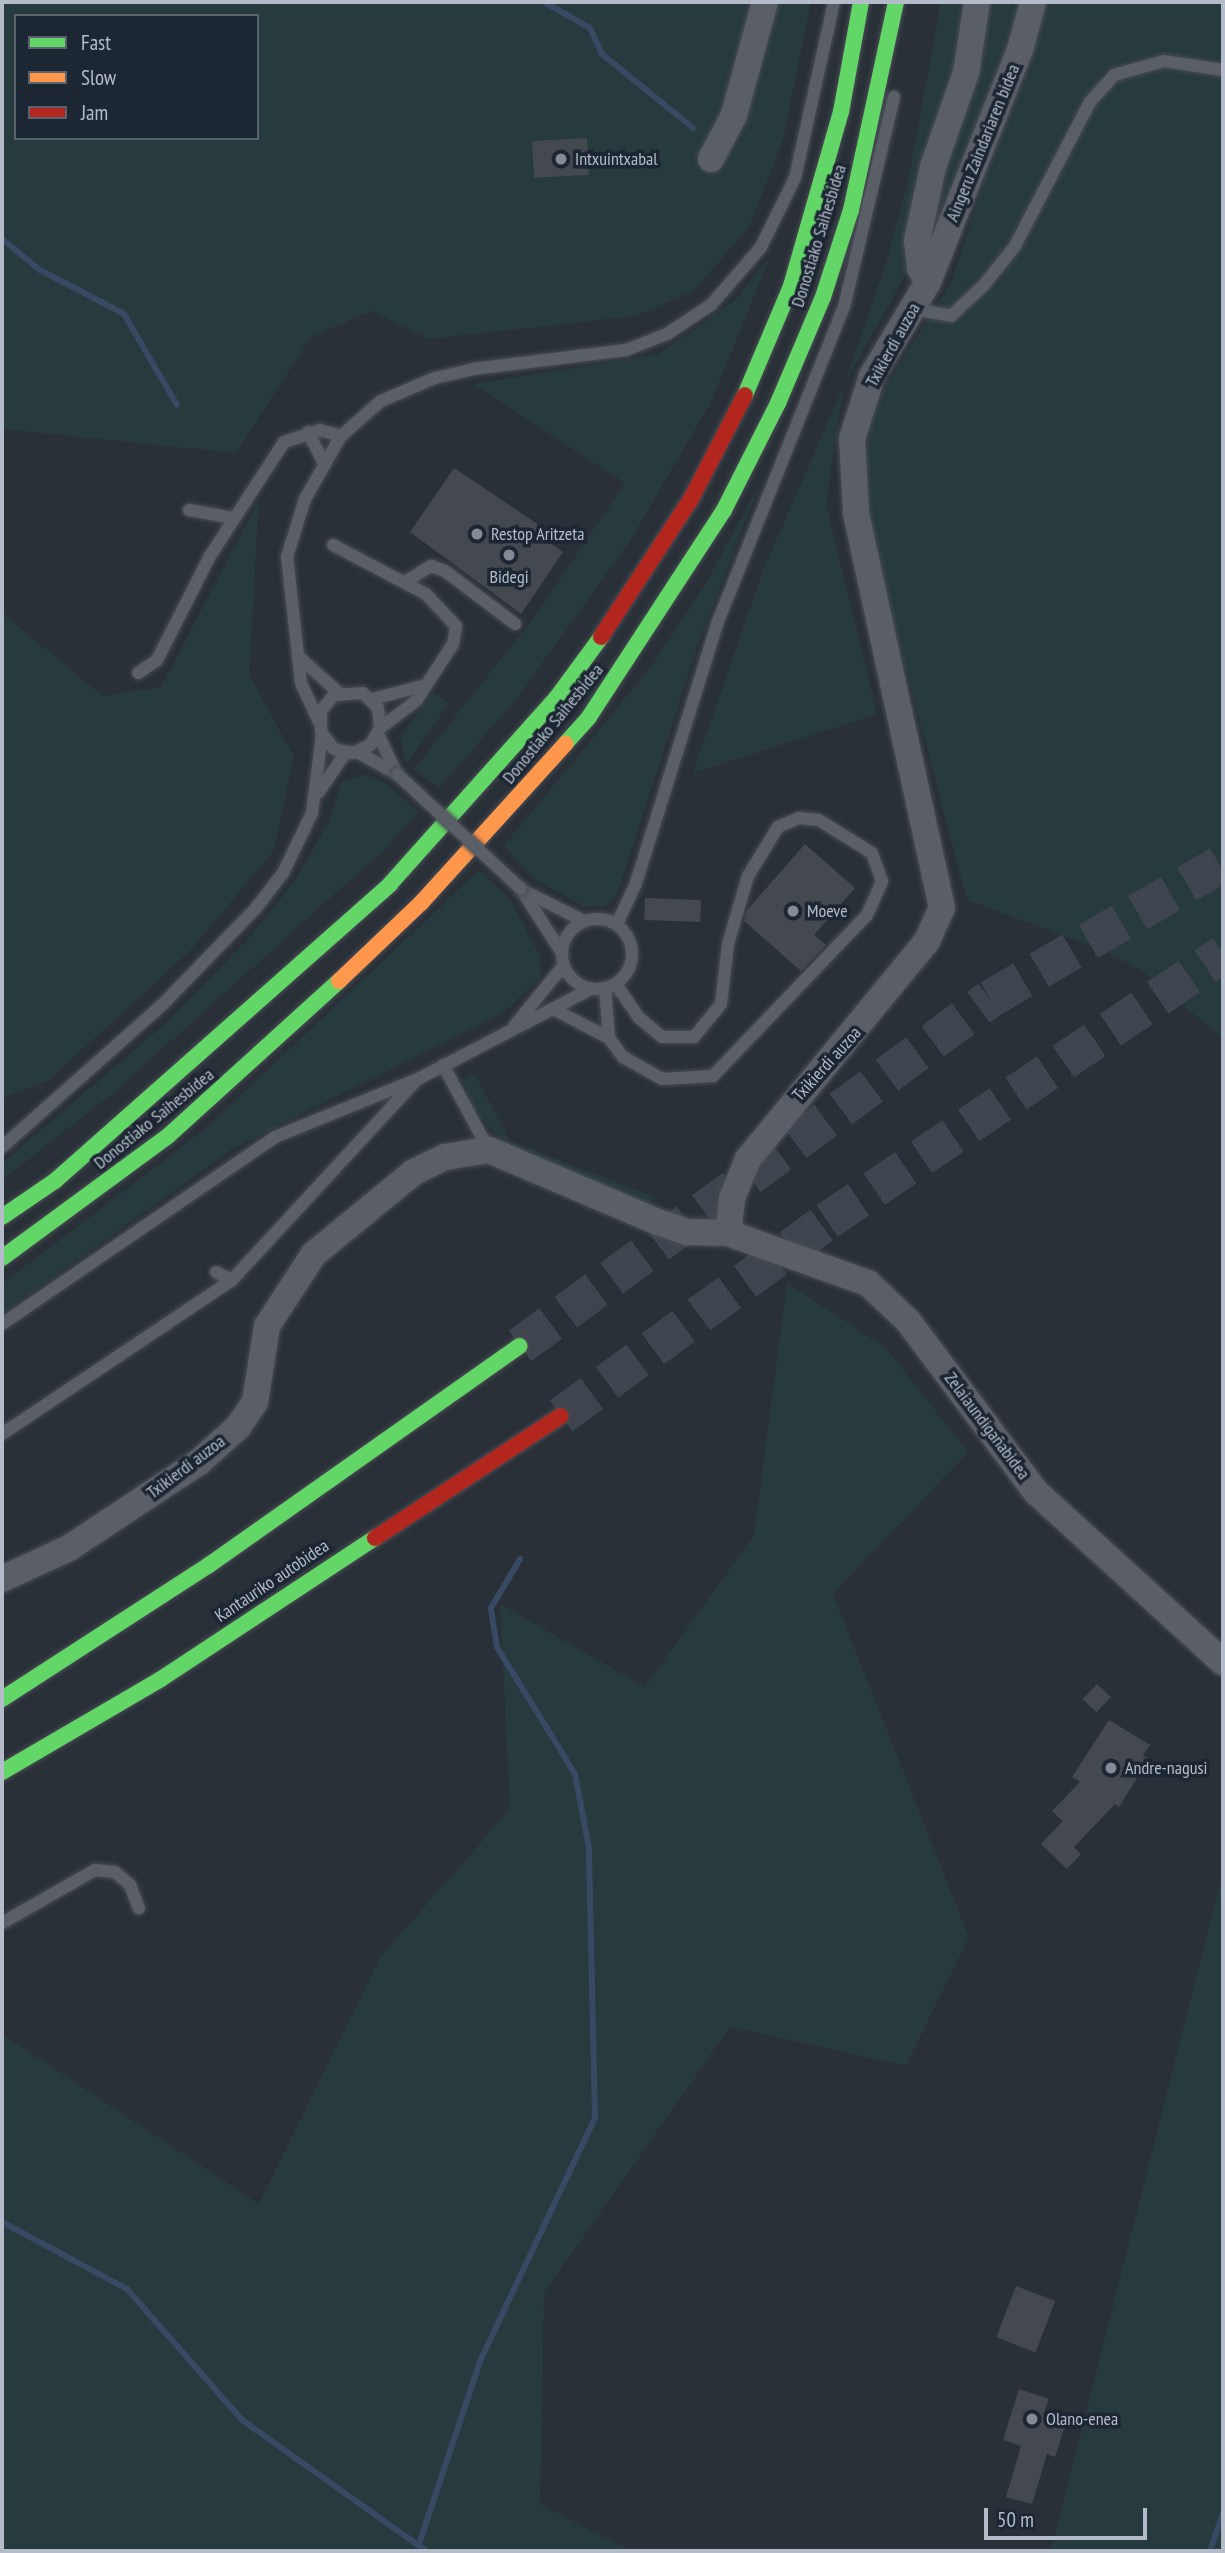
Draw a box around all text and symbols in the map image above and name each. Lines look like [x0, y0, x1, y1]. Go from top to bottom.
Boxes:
legend [14, 14, 259, 140]
text: Fast [81, 29, 111, 56]
street label: Aingeru Zaindariaren bidea [942, 61, 1024, 225]
text: Slow [81, 64, 116, 91]
text: Jam [81, 99, 108, 126]
place label: Intxuintxabal [575, 148, 657, 170]
marker: Intxuintxabal [553, 151, 569, 167]
street label: Donostiako Saihesbidea [787, 162, 851, 310]
street label: Txikierdi auzoa [861, 299, 925, 391]
place label: Restop Aritzeta [491, 523, 585, 545]
marker: Restop Aritzeta [469, 526, 485, 542]
marker: Bidegi [501, 547, 517, 563]
place label: Bidegi [489, 566, 529, 588]
street label: Donostiako Saihesbidea [498, 660, 608, 788]
place label: Moeve [807, 900, 848, 922]
marker: Moeve [785, 903, 801, 919]
street label: Txikierdi auzoa [788, 1022, 866, 1106]
street label: Donostiako Saihesbidea [90, 1064, 218, 1174]
street label: Zelaiaundigañabidea [940, 1368, 1034, 1484]
street label: Txikierdi auzoa [143, 1431, 229, 1503]
street label: Kantauriko autobidea [211, 1535, 333, 1627]
place label: Andre-nagusi [1125, 1757, 1207, 1779]
marker: Andre-nagusi [1103, 1760, 1119, 1776]
place label: Olano-enea [1046, 2408, 1118, 2430]
marker: Olano-enea [1024, 2411, 1040, 2427]
scale bar [987, 2494, 1150, 2538]
text: 50 m [997, 2506, 1034, 2533]

